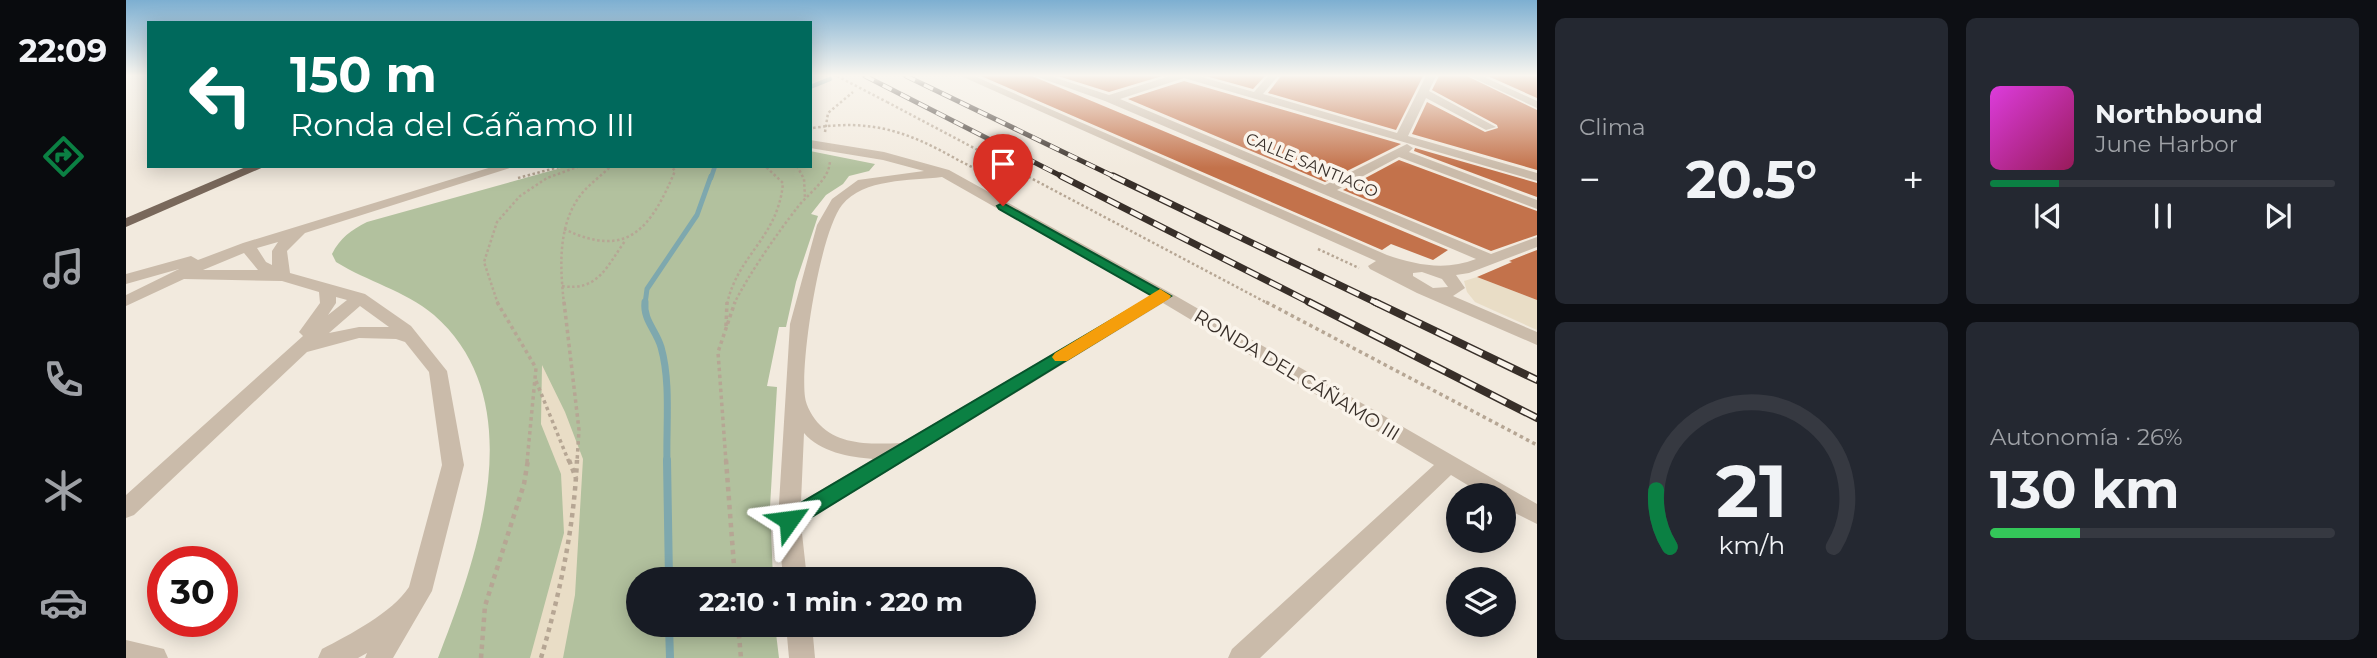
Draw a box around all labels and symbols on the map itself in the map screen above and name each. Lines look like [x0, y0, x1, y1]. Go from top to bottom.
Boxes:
street label: CALLE SANTIAGO [1243, 129, 1381, 201]
pin [973, 134, 1033, 206]
street label: RONDA DEL CÁÑAMO III [1190, 304, 1404, 446]
position arrow [752, 483, 826, 557]
speed limit sign: 30 [147, 546, 238, 637]

